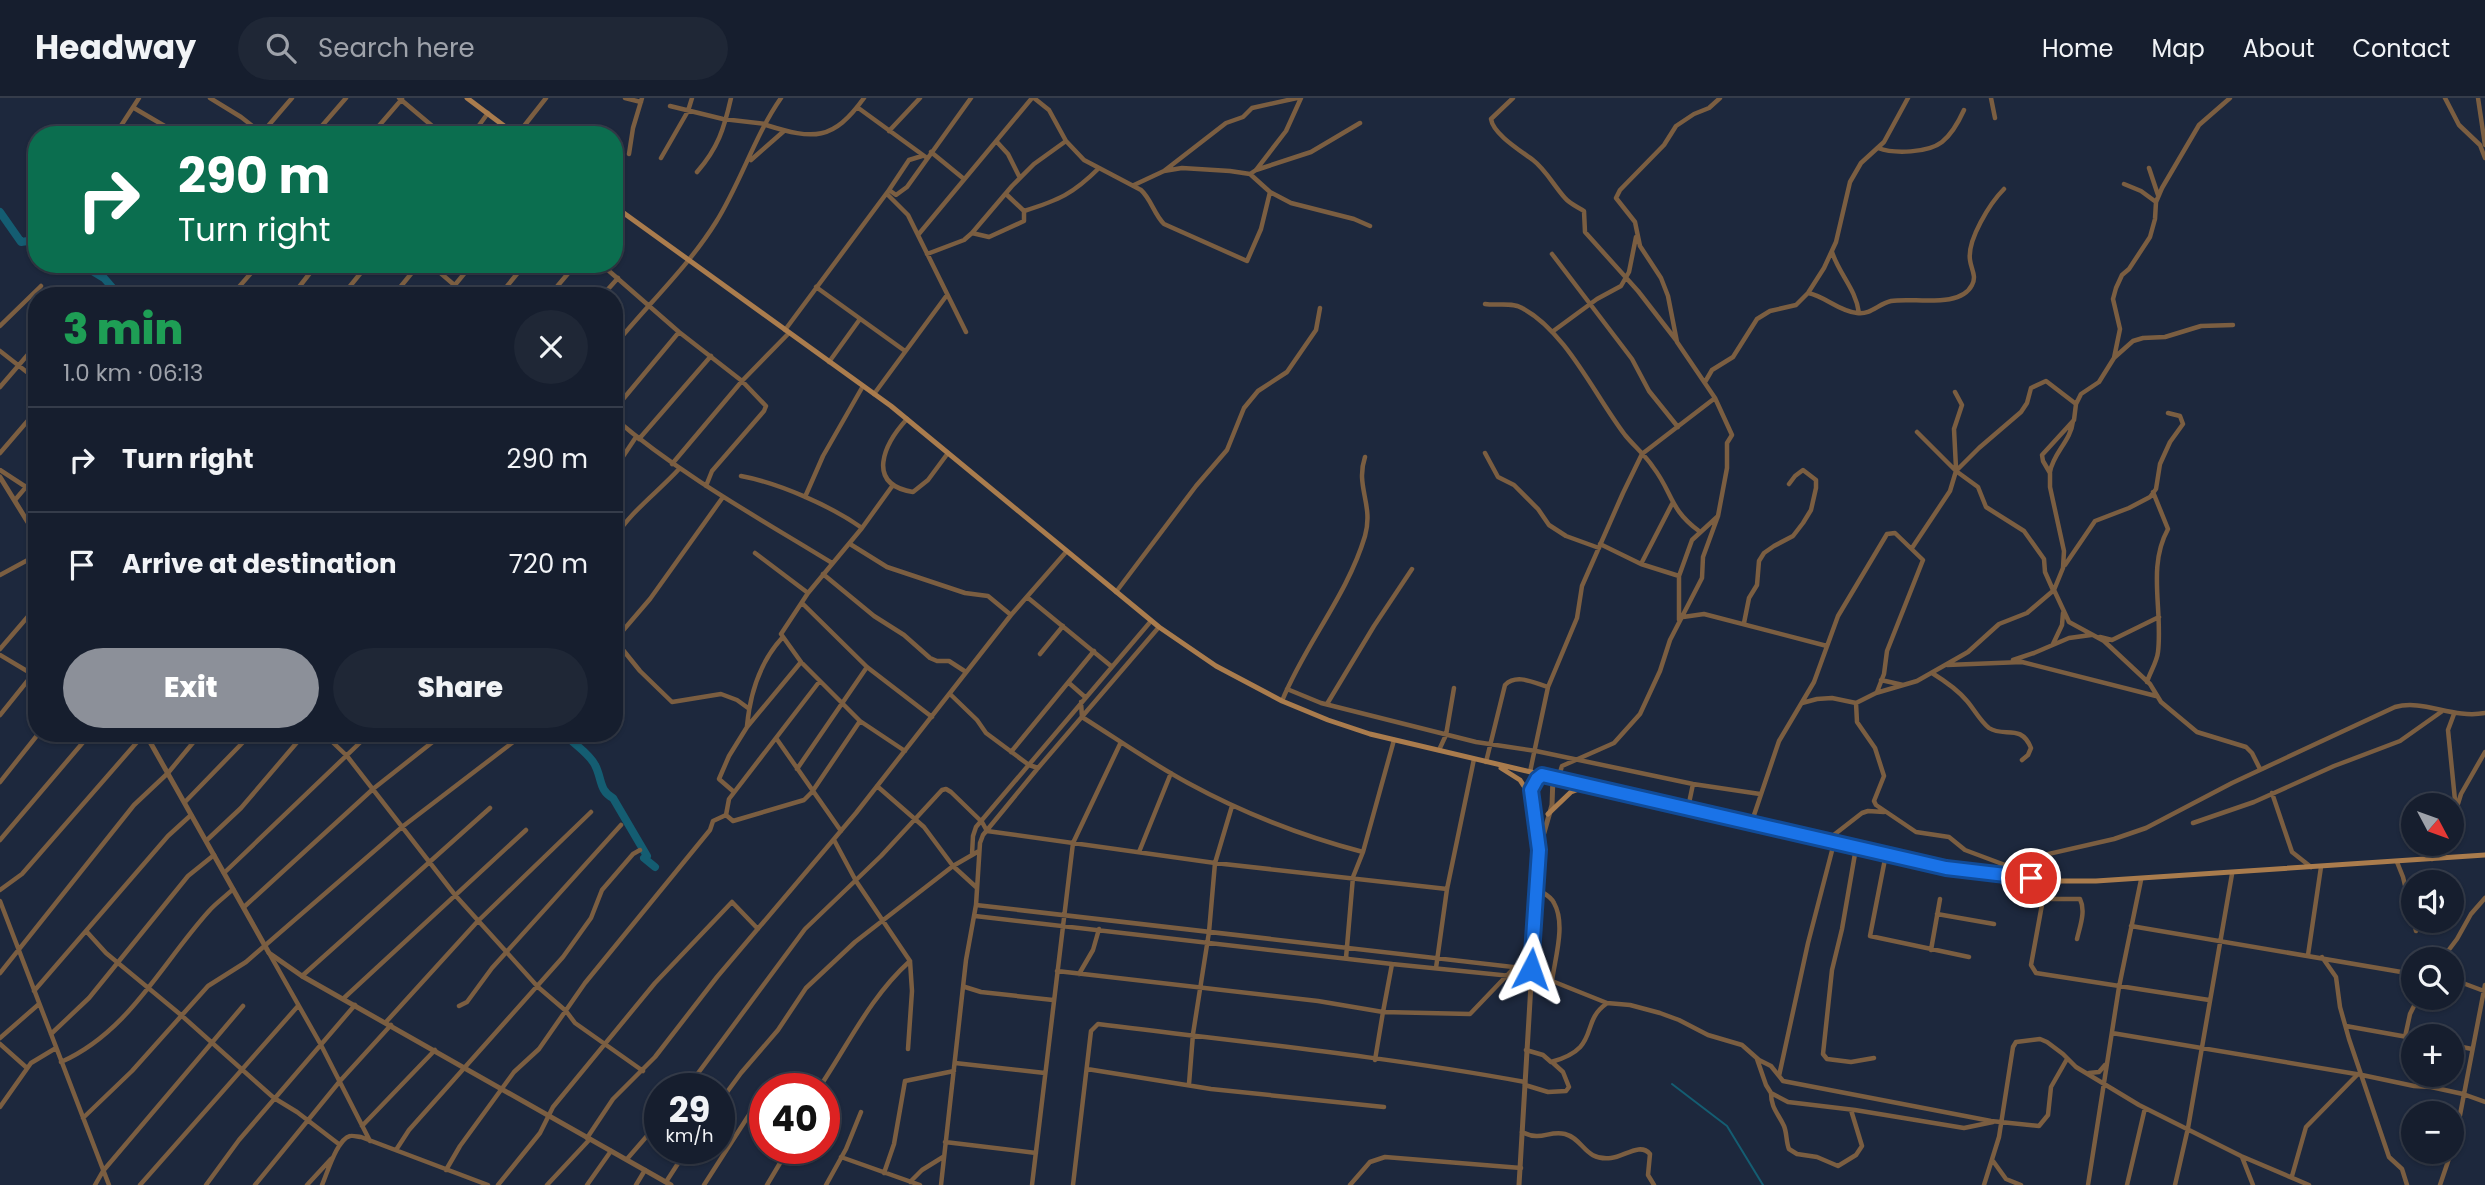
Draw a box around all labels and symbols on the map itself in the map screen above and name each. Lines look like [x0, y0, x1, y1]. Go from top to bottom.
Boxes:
north arrow [2401, 793, 2464, 856]
pin [2001, 848, 2061, 908]
position arrow [1494, 932, 1568, 1006]
speed limit sign: 40 [749, 1073, 840, 1164]

